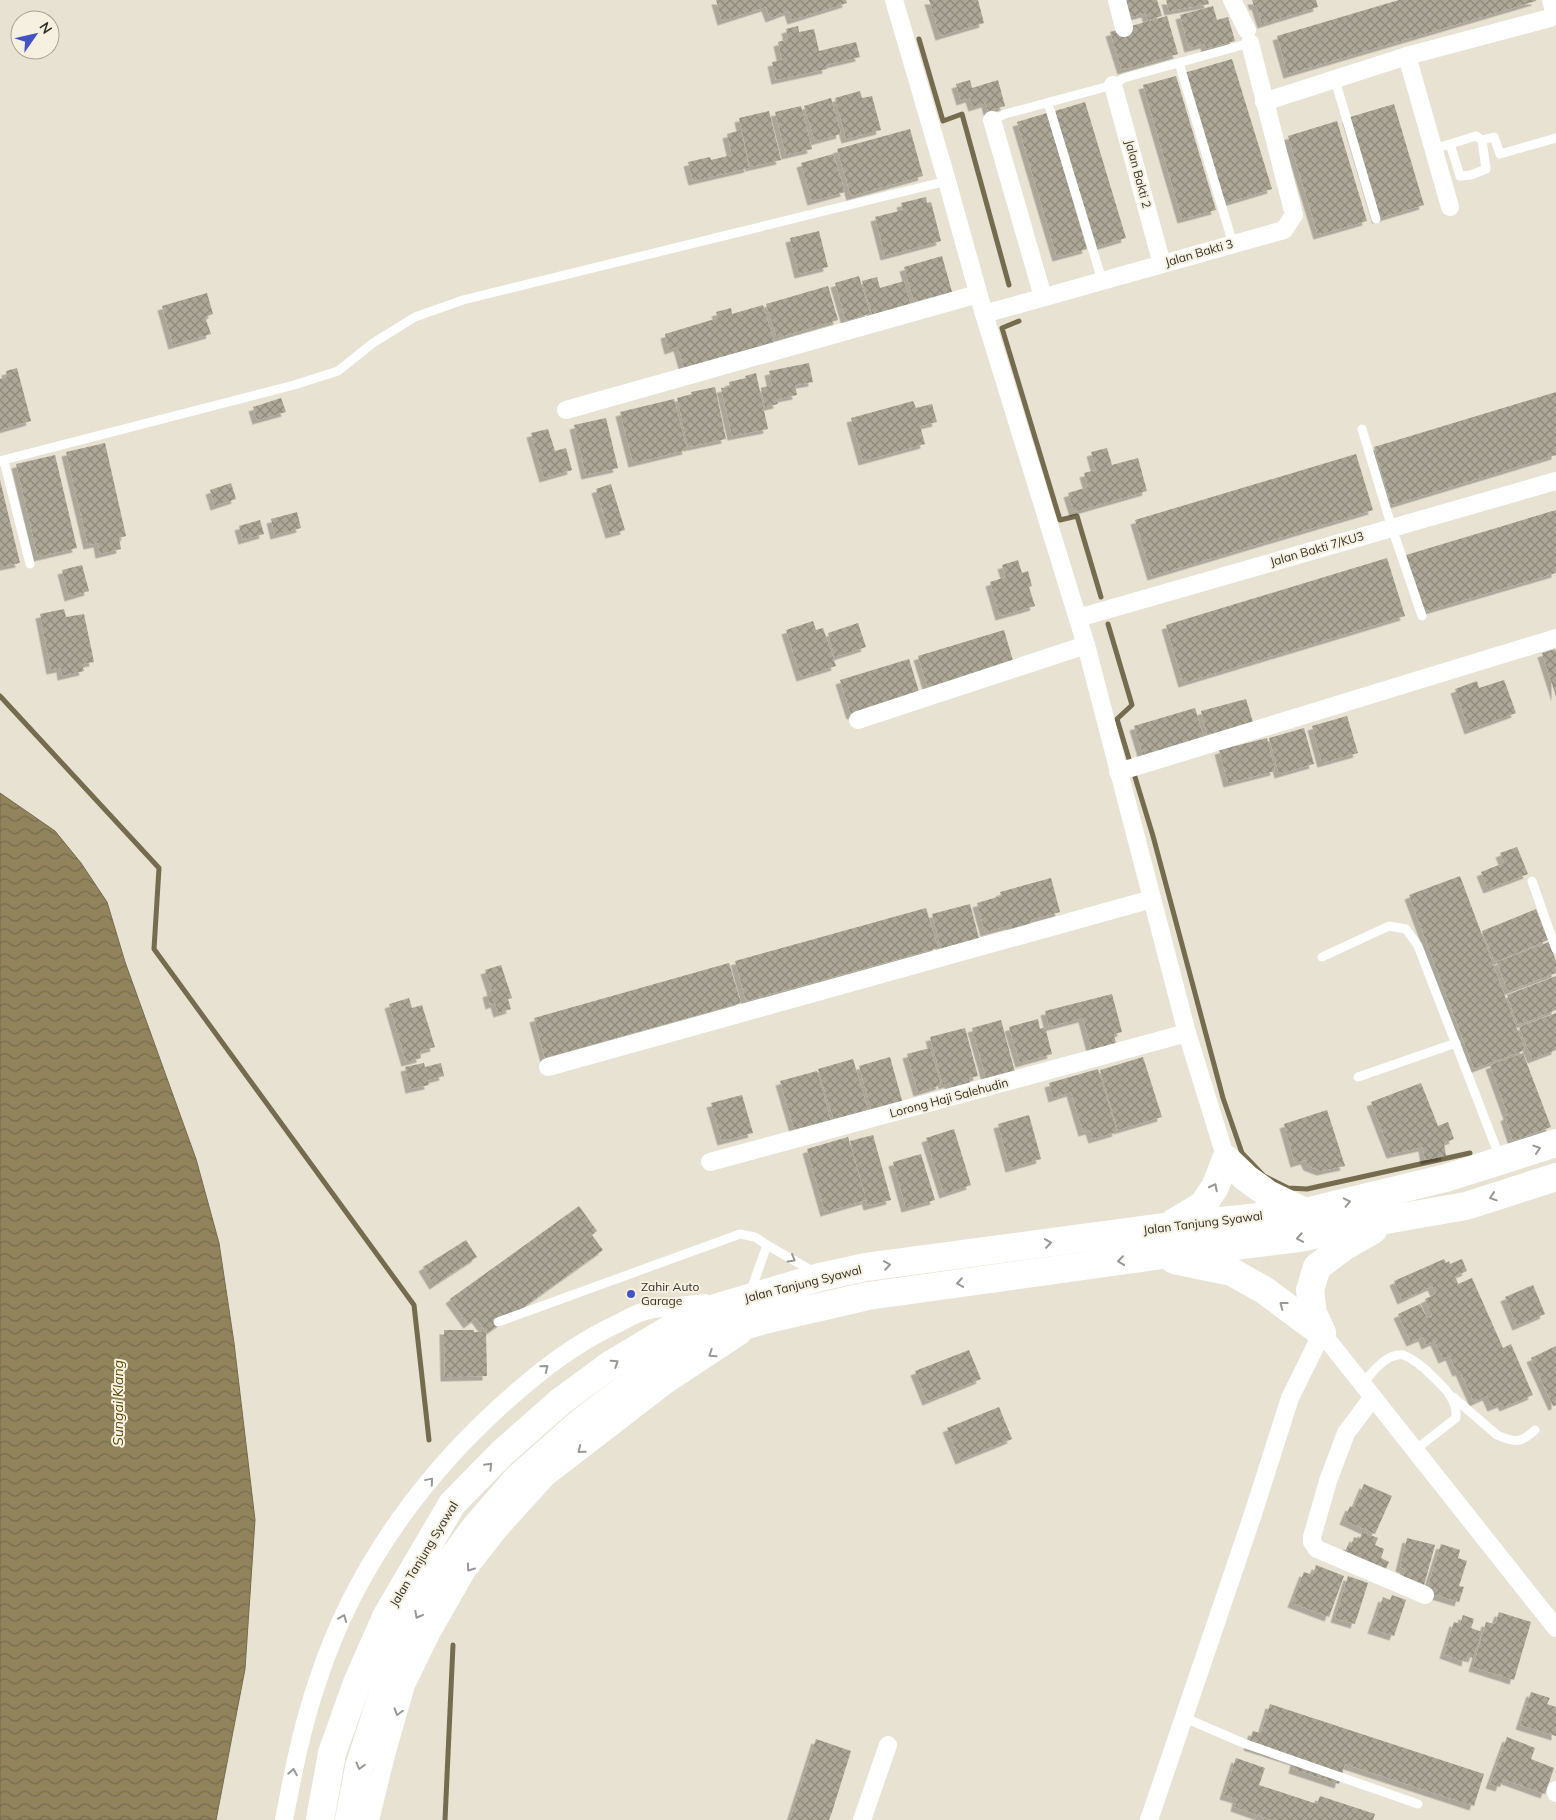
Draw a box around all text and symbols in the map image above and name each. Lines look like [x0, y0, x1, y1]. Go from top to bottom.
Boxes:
north arrow [10, 10, 60, 60]
text: N [35, 18, 56, 37]
street label: Jalan Bakti 2 [1122, 138, 1155, 210]
street label: Jalan Bakti 3 [1163, 236, 1235, 269]
street label: Jalan Bakti 7/KU3 [1268, 528, 1366, 569]
street label: Lorong Haji Salehudin [888, 1074, 1010, 1121]
one-way arrow [1533, 1145, 1541, 1155]
one-way arrow [1208, 1183, 1218, 1192]
one-way arrow [1489, 1192, 1498, 1202]
one-way arrow [1343, 1197, 1352, 1208]
street label: Jalan Tanjung Syawal [1142, 1208, 1264, 1237]
one-way arrow [1295, 1232, 1304, 1242]
one-way arrow [1044, 1238, 1052, 1249]
one-way arrow [786, 1252, 795, 1262]
one-way arrow [1117, 1255, 1126, 1265]
one-way arrow [882, 1260, 891, 1270]
street label: Jalan Tanjung Syawal [743, 1262, 863, 1305]
one-way arrow [956, 1278, 965, 1288]
place label: Zahir Auto Garage [641, 1279, 699, 1308]
marker: Zahir Auto Garage [625, 1288, 637, 1300]
one-way arrow [1279, 1302, 1289, 1311]
one-way arrow [708, 1348, 718, 1357]
water label: Sungai Klang [109, 1359, 127, 1446]
one-way arrow [609, 1359, 618, 1369]
one-way arrow [539, 1365, 548, 1373]
one-way arrow [578, 1444, 587, 1452]
one-way arrow [483, 1462, 492, 1471]
one-way arrow [424, 1478, 432, 1487]
street label: Jalan Tanjung Syawal [386, 1498, 461, 1609]
one-way arrow [467, 1562, 476, 1572]
one-way arrow [414, 1610, 424, 1619]
one-way arrow [336, 1614, 347, 1623]
one-way arrow [393, 1708, 404, 1717]
one-way arrow [355, 1762, 365, 1770]
one-way arrow [287, 1768, 297, 1776]

